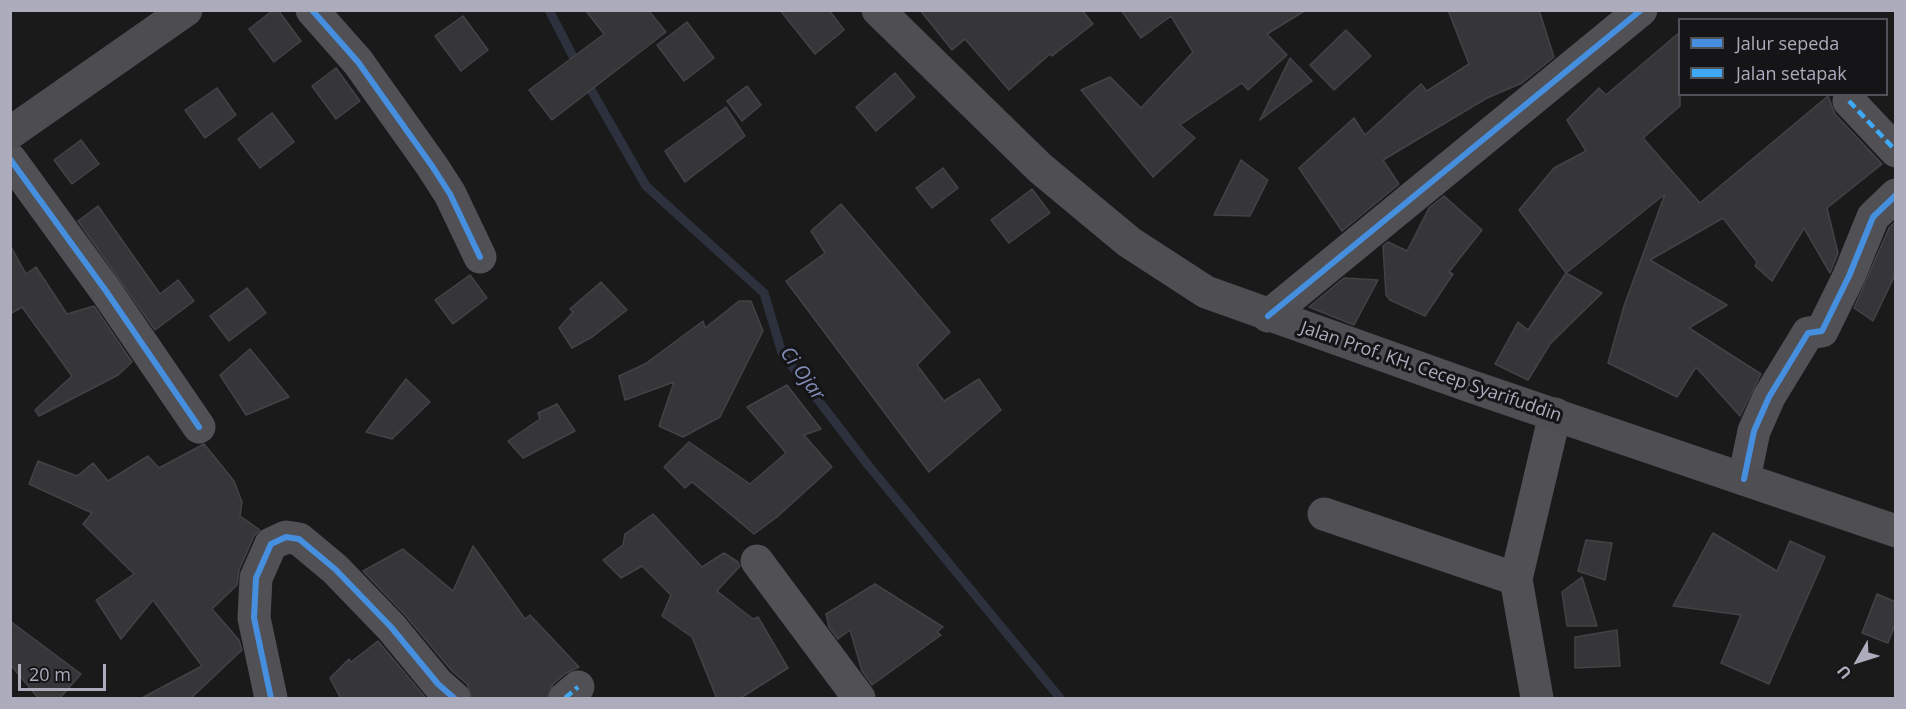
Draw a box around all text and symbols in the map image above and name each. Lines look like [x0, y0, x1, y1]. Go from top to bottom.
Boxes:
legend [1678, 18, 1888, 96]
text: Jalur sepeda [1736, 31, 1839, 55]
text: Jalan setapak [1736, 61, 1847, 85]
street label: Jalan Prof. KH. Cecep Syarifuddin [1298, 317, 1564, 427]
water label: Ci Ojar [774, 342, 830, 406]
north arrow [1828, 631, 1888, 691]
scale bar [21, 652, 110, 690]
text: U [1832, 661, 1856, 684]
text: 20 m [29, 662, 71, 686]

